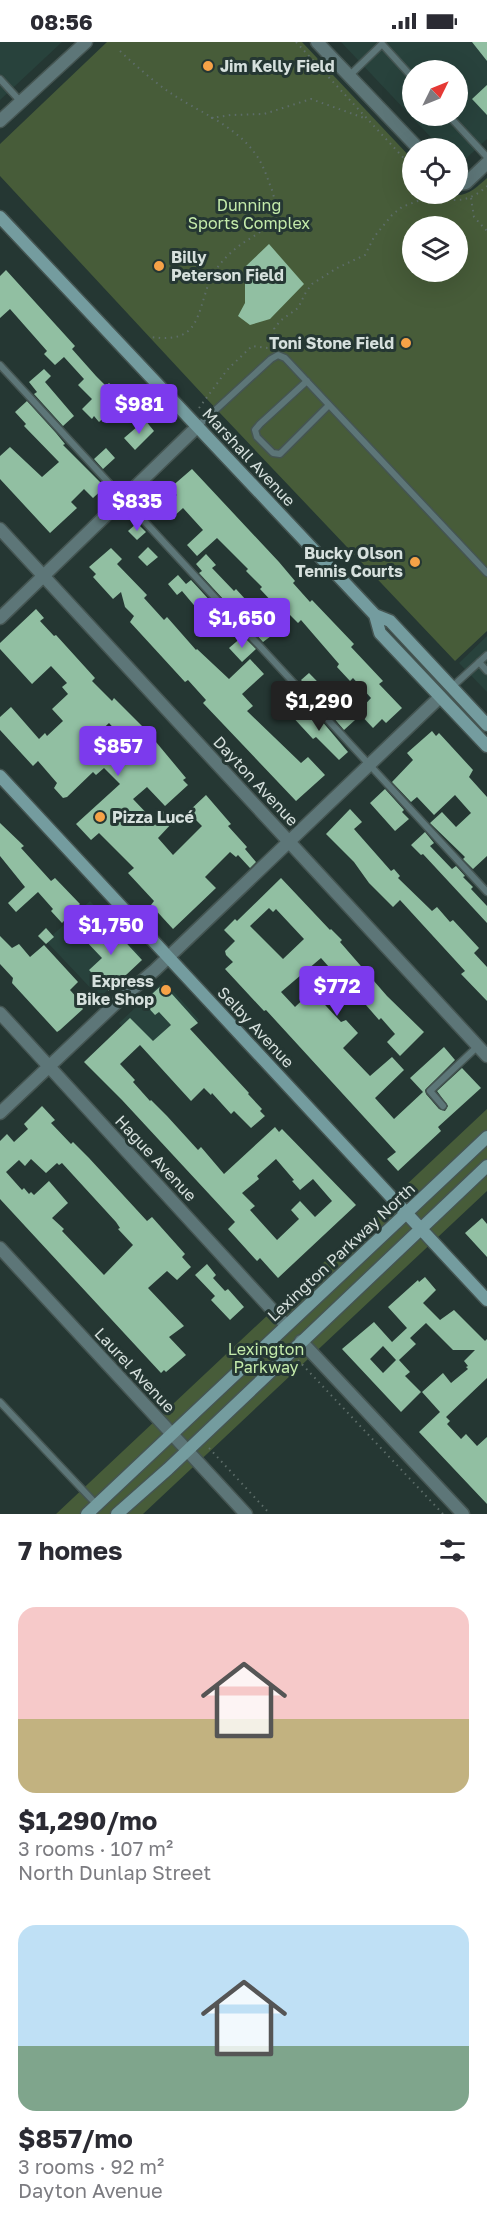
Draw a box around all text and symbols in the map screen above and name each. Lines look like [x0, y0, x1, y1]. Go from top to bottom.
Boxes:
text: 08:56 [30, 8, 93, 35]
place label: Jim Kelly Field [220, 56, 335, 76]
marker: Jim Kelly Field [201, 59, 215, 73]
north arrow [402, 60, 468, 126]
map controls [402, 60, 468, 282]
button: locate [402, 138, 468, 204]
park label: Dunning Sports Complex [188, 195, 310, 233]
button: layers [402, 216, 468, 282]
place label: Billy Peterson Field [171, 247, 284, 285]
marker: Billy Peterson Field [152, 259, 166, 273]
place label: Toni Stone Field [269, 333, 394, 353]
marker: Toni Stone Field [399, 336, 413, 350]
pin: $981 [103, 384, 175, 435]
text: $981 [114, 391, 164, 415]
street label: Marshall Avenue [198, 404, 300, 510]
pin: $835 [101, 481, 173, 532]
text: $835 [112, 488, 162, 512]
place label: Bucky Olson Tennis Courts [295, 543, 403, 581]
marker: Bucky Olson Tennis Courts [408, 555, 422, 569]
pin: $1,650 [193, 598, 291, 649]
text: $1,650 [208, 605, 276, 629]
pin: $1,290 [270, 681, 368, 732]
text: $1,290 [285, 688, 353, 712]
pin: $857 [82, 726, 154, 777]
street label: Dayton Avenue [209, 732, 303, 830]
text: $857 [93, 733, 143, 757]
place label: Pizza Lucé [112, 807, 194, 827]
marker: Pizza Lucé [93, 810, 107, 824]
pin: $1,750 [62, 905, 160, 956]
text: $1,750 [78, 912, 144, 936]
pin: $772 [301, 966, 373, 1017]
place label: Express Bike Shop [76, 971, 154, 1009]
text: $772 [313, 973, 361, 997]
street label: Selby Avenue [213, 982, 299, 1072]
marker: Express Bike Shop [159, 983, 173, 997]
street label: Hague Avenue [111, 1111, 201, 1205]
street label: Lexington Parkway North [263, 1178, 419, 1326]
street label: Laurel Avenue [91, 1323, 179, 1417]
park label: Lexington Parkway [228, 1339, 304, 1377]
icon: filters [436, 1534, 469, 1567]
text: 7 homes [18, 1535, 123, 1566]
icon: home [190, 1646, 298, 1754]
text: $1,290/mo [18, 1805, 157, 1836]
text: 3 rooms · 107 m² [18, 1836, 173, 1860]
text: North Dunlap Street [18, 1860, 211, 1884]
icon: home [190, 1964, 298, 2072]
text: $857/mo [18, 2123, 133, 2154]
text: 3 rooms · 92 m² [18, 2154, 164, 2178]
text: Dayton Avenue [18, 2178, 163, 2202]

